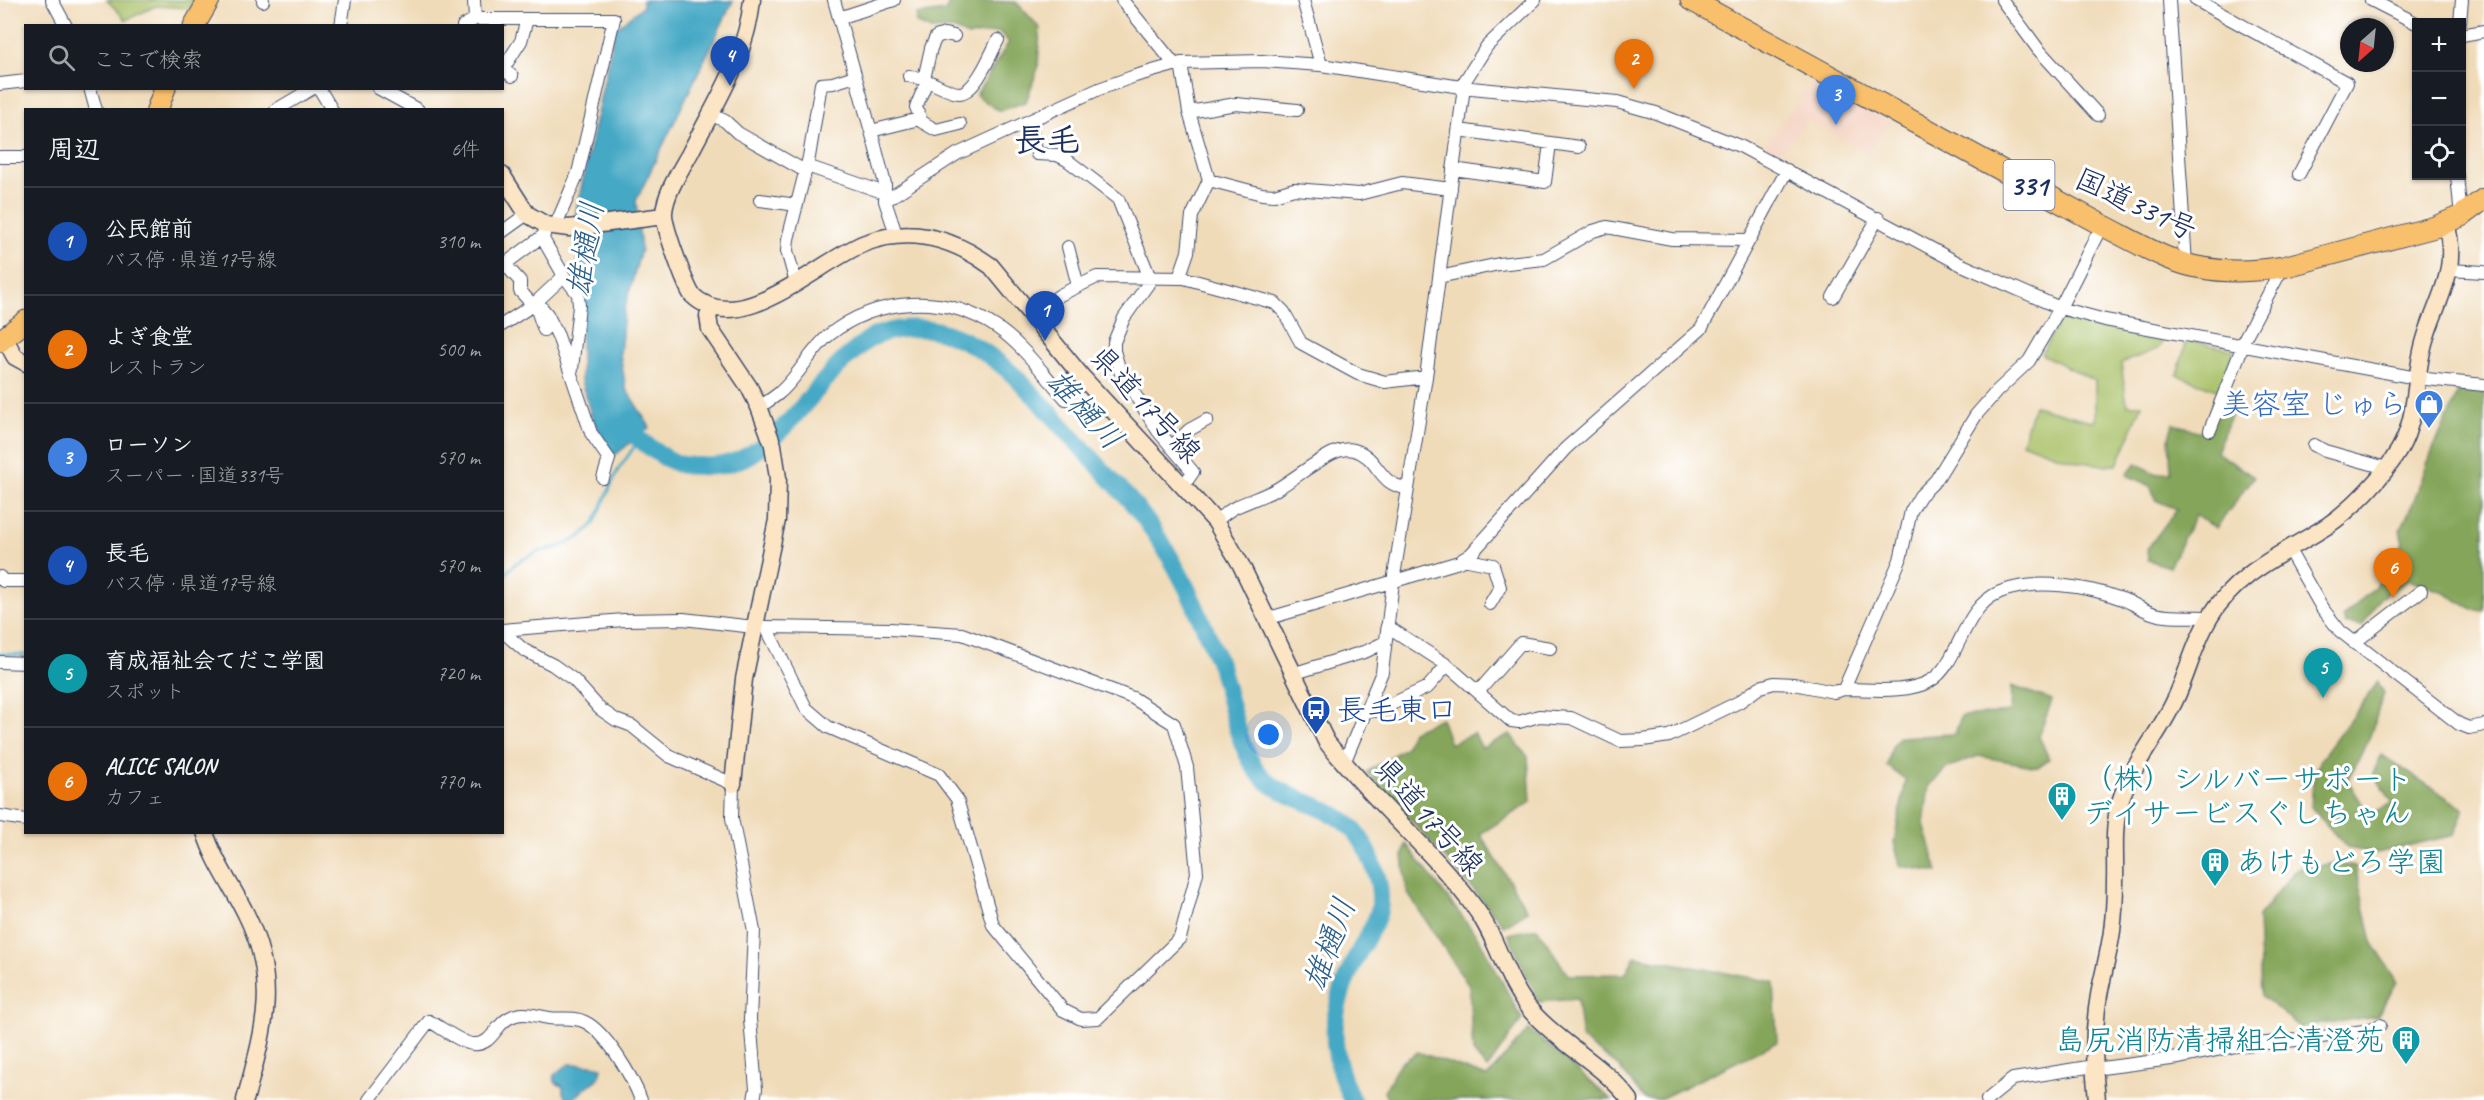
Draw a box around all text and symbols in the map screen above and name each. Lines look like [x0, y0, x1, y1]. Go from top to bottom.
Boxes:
north arrow [2340, 18, 2394, 72]
map controls [2412, 18, 2466, 180]
button: + [2412, 18, 2466, 72]
search box [24, 24, 504, 90]
pin: 4 [710, 36, 750, 86]
pin: 2 [1614, 40, 1654, 89]
icon: search [45, 41, 78, 74]
text: ここで検索 [93, 46, 203, 74]
button: − [2412, 72, 2466, 126]
pin: 3 [1816, 76, 1856, 125]
district label: 長毛 [1014, 119, 1080, 161]
button: locate [2412, 126, 2466, 180]
text: 周辺 [48, 133, 100, 166]
text: 6件 [451, 137, 480, 162]
street label: 国道331号 [2069, 159, 2203, 249]
road number: 331 [2004, 160, 2054, 210]
water label: 雄樋川 [558, 198, 613, 300]
text: 公民館前 [105, 215, 193, 243]
text: 1 [63, 229, 72, 254]
text: 310 m [437, 229, 480, 254]
text: バス停 · 県道17号線 [105, 247, 276, 272]
pin: 1 [1026, 292, 1064, 341]
text: よぎ食堂 [105, 323, 193, 351]
text: 2 [63, 337, 72, 362]
text: 500 m [437, 337, 480, 362]
street label: 県道17号線 [1082, 337, 1210, 471]
text: レストラン [105, 355, 207, 380]
water label: 雄樋川 [1037, 360, 1132, 458]
place label: 美容室 じゅら [2221, 385, 2408, 423]
shop icon: 美容室 じゅら [2413, 388, 2445, 430]
text: ローソン [105, 431, 193, 459]
text: 3 [63, 445, 72, 470]
text: 570 m [437, 445, 480, 470]
text: スーパー · 国道331号 [105, 463, 285, 488]
text: 長毛 [105, 539, 149, 567]
pin: 6 [2374, 548, 2412, 598]
text: 4 [63, 553, 72, 578]
text: 570 m [437, 553, 480, 578]
text: バス停 · 県道17号線 [105, 571, 276, 596]
text: 育成福祉会てだこ学園 [105, 647, 325, 675]
pin: 5 [2304, 648, 2342, 698]
text: 5 [63, 661, 72, 686]
text: 720 m [437, 661, 480, 686]
text: スポット [105, 679, 185, 704]
place label: 長毛東口 [1337, 691, 1457, 729]
bus stop icon: 長毛東口 [1300, 694, 1332, 736]
your location [1254, 720, 1283, 749]
street label: 県道17号線 [1366, 749, 1492, 883]
text: ALICE SALON [105, 753, 216, 781]
place label: （株）シルバーサポート デイサービスぐしちゃん [2083, 760, 2412, 832]
text: 6 [63, 769, 72, 794]
text: 770 m [437, 769, 480, 794]
building icon: （株）シルバーサポート デイサービスぐしちゃん [2046, 780, 2078, 822]
text: カフェ [105, 785, 165, 810]
place label: あけもどろ学園 [2236, 843, 2446, 881]
building icon: あけもどろ学園 [2199, 846, 2231, 888]
water label: 雄樋川 [1294, 892, 1365, 996]
place label: 島尻消防清掃組合清澄苑 [2055, 1021, 2385, 1059]
building icon: 島尻消防清掃組合清澄苑 [2390, 1024, 2422, 1066]

